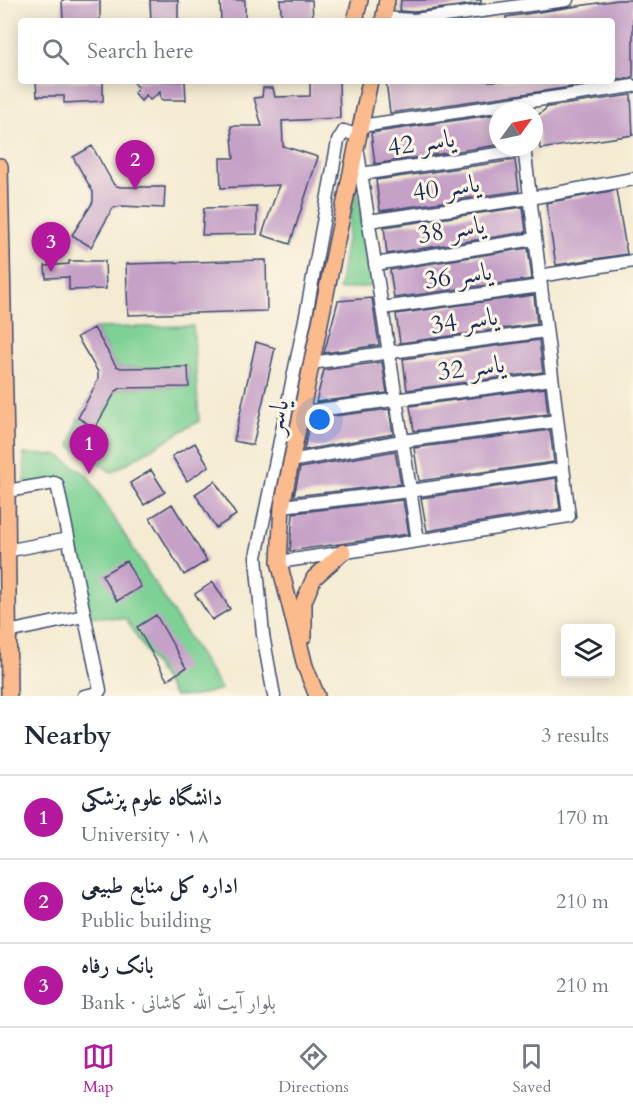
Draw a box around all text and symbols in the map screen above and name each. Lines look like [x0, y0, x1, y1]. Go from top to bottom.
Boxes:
search box [18, 18, 615, 84]
icon: search [39, 35, 72, 68]
text: Search here [87, 36, 194, 66]
north arrow [489, 102, 543, 156]
street label: یاسر 42 [385, 120, 459, 165]
pin: 2 [116, 140, 154, 190]
street label: یاسر 40 [410, 165, 484, 210]
street label: یاسر 38 [415, 207, 489, 252]
pin: 3 [32, 222, 70, 272]
street label: یاسر 36 [422, 253, 496, 298]
street label: یاسر 34 [428, 298, 502, 343]
street label: یاسر 32 [435, 346, 509, 389]
street label: یاسر [255, 394, 298, 440]
your location [305, 405, 334, 434]
pin: 1 [70, 424, 109, 474]
map controls [561, 624, 615, 678]
button: layers [561, 624, 615, 678]
text: Nearby [24, 718, 112, 753]
text: 3 results [541, 722, 609, 749]
text: دانشگاه علوم پزشکی [81, 783, 222, 813]
text: 1 [38, 804, 49, 831]
text: 170 m [556, 804, 609, 831]
text: University · ۱۸ [81, 821, 209, 848]
text: اداره کل منابع طبیعی [81, 871, 238, 901]
text: 2 [38, 888, 49, 915]
text: 210 m [556, 888, 609, 915]
text: Public building [81, 907, 211, 934]
text: بانک رفاه [81, 951, 154, 981]
text: 3 [38, 972, 49, 999]
text: 210 m [556, 972, 609, 999]
text: Bank · بلوار آیت الله کاشانی [81, 989, 276, 1016]
tab: Map [82, 1040, 115, 1098]
tab: Directions [278, 1040, 349, 1098]
tab: Saved [512, 1040, 551, 1098]

